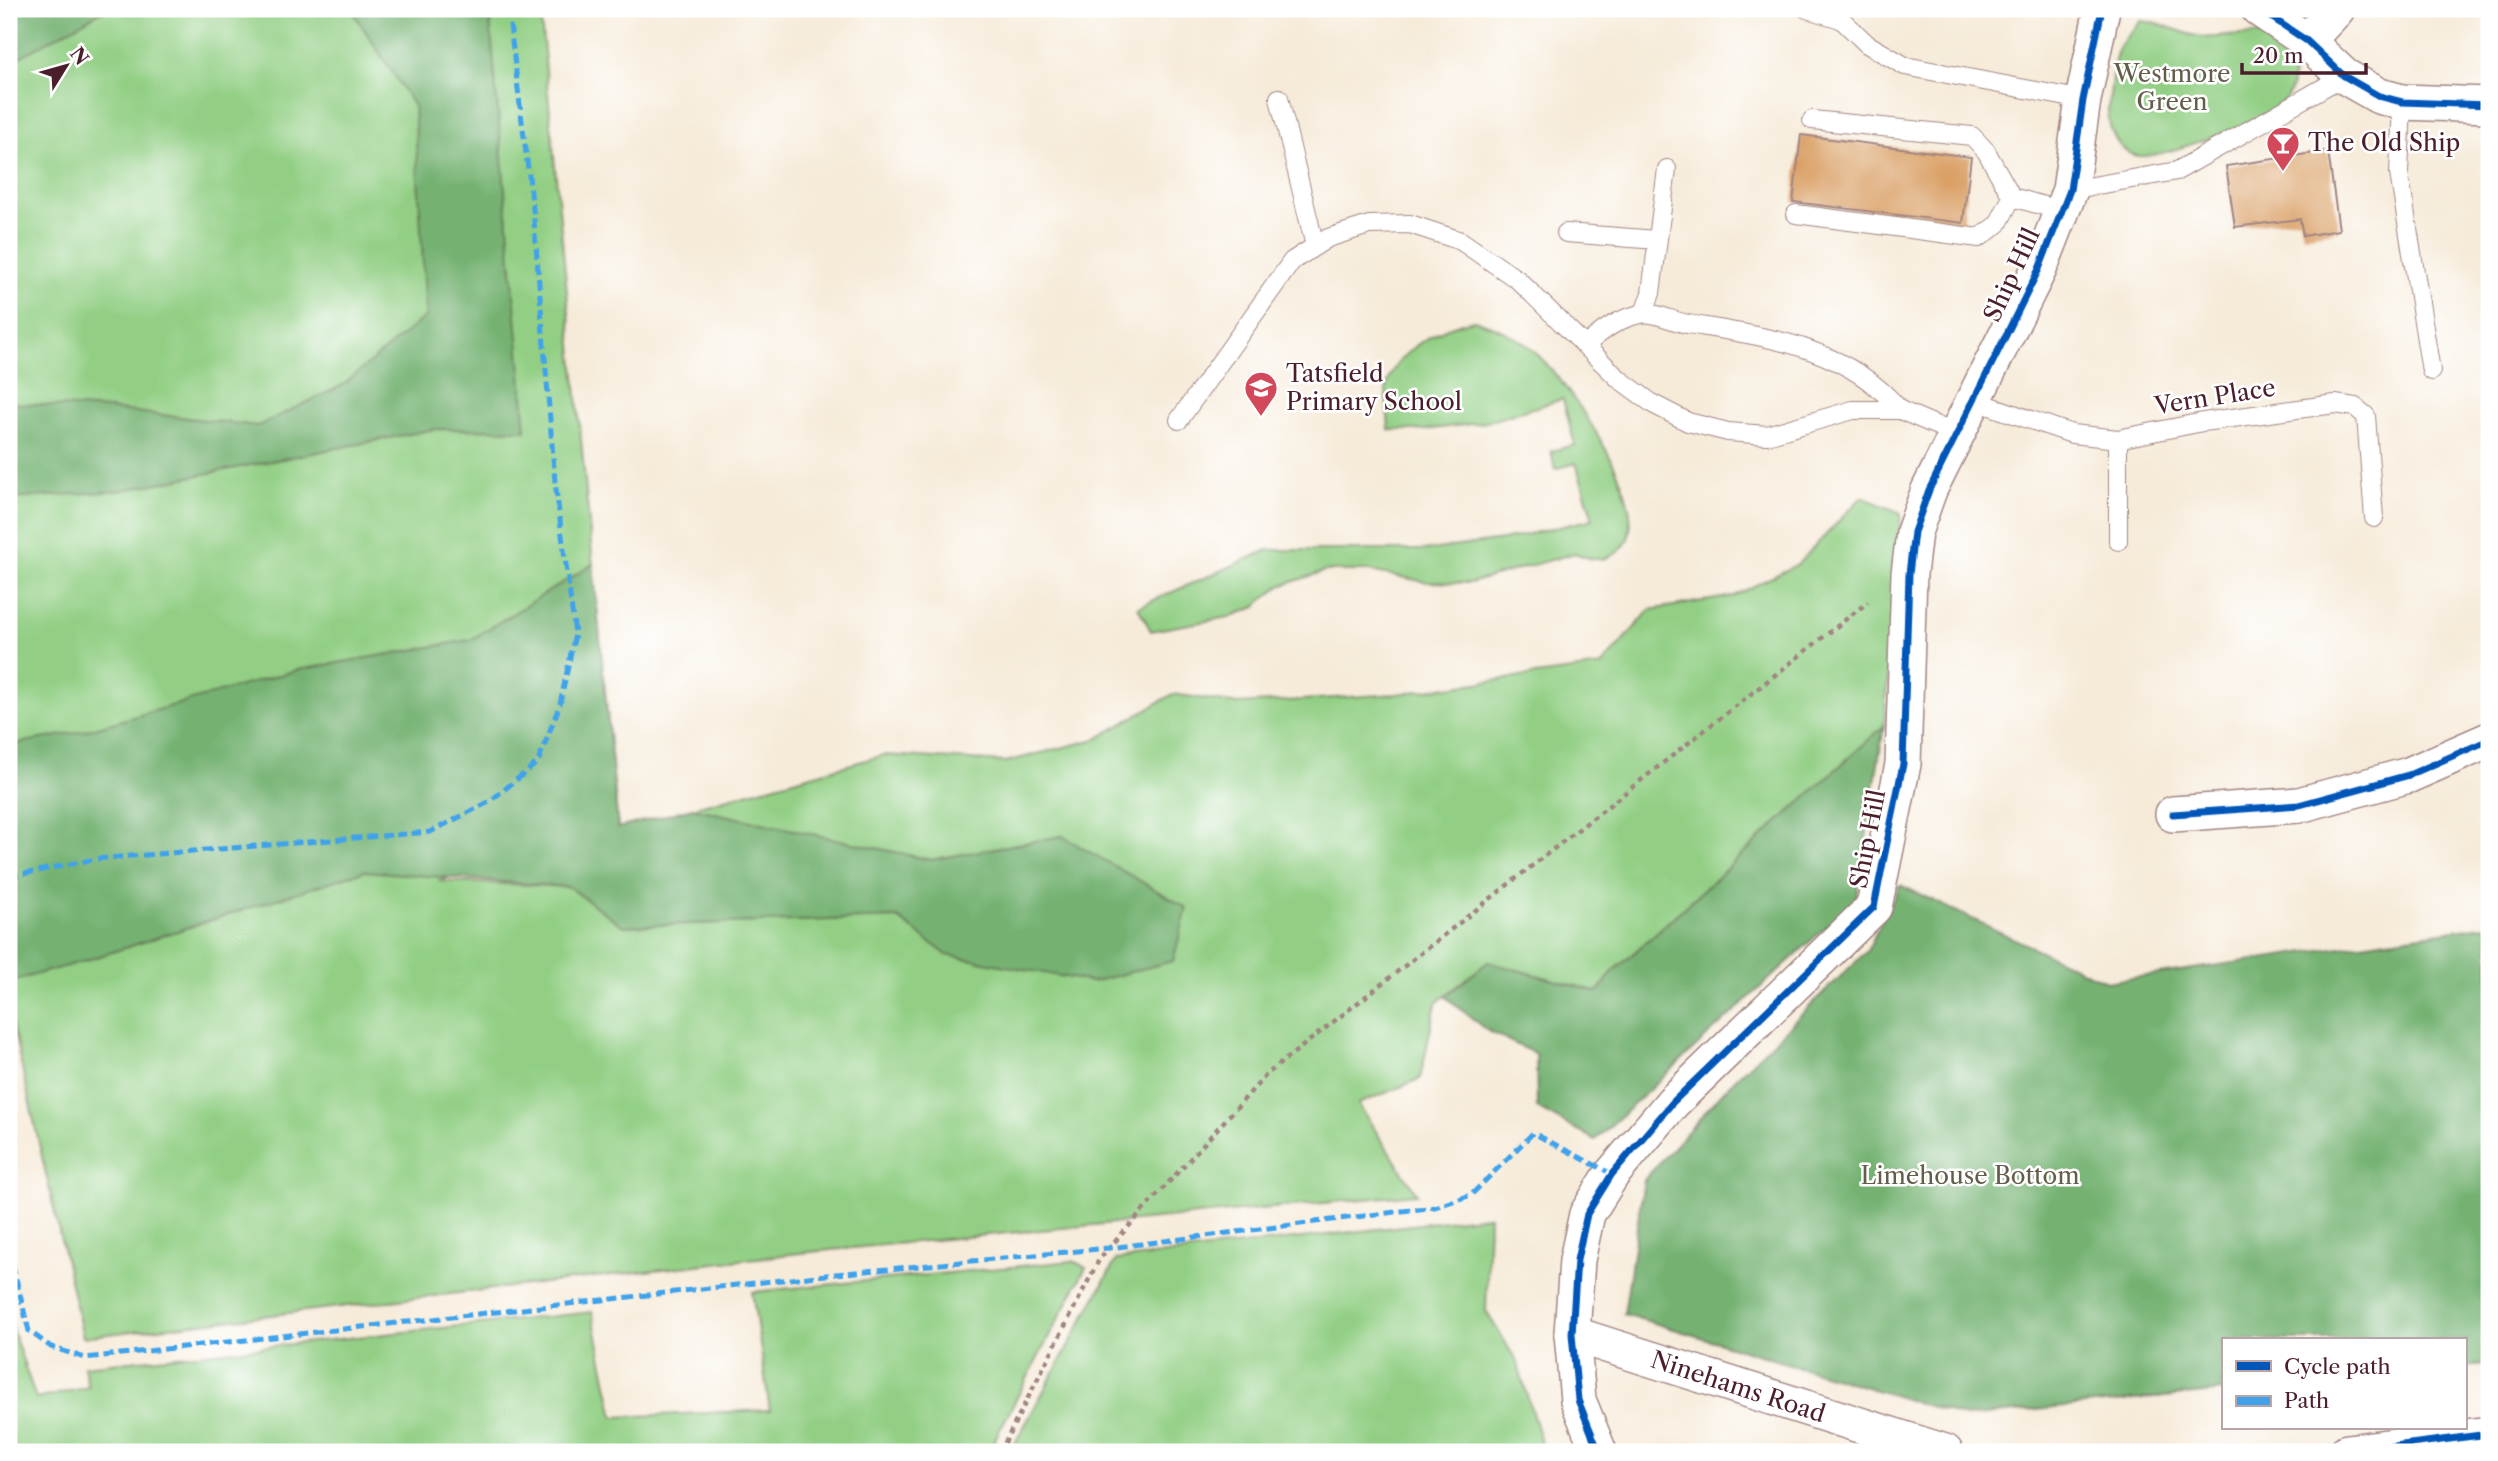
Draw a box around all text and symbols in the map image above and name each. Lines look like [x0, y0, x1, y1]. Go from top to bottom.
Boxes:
north arrow [32, 32, 102, 102]
scale bar [2242, 32, 2367, 76]
text: N [65, 43, 93, 70]
text: 20 m [2253, 43, 2304, 68]
park label: Westmore Green [2113, 59, 2230, 116]
bar icon: The Old Ship [2264, 124, 2302, 173]
place label: The Old Ship [2308, 128, 2460, 157]
street label: Ship Hill [1977, 223, 2046, 326]
place label: Tatsfield Primary School [1286, 359, 1462, 416]
school or university icon: Tatsfield Primary School [1242, 369, 1280, 418]
street label: Vern Place [2151, 373, 2277, 421]
street label: Ship Hill [1844, 787, 1891, 891]
park label: Limehouse Bottom [1860, 1161, 2080, 1190]
legend [2222, 1338, 2466, 1430]
street label: Ninehams Road [1647, 1345, 1829, 1428]
text: Cycle path [2284, 1354, 2391, 1379]
text: Path [2284, 1388, 2329, 1413]

